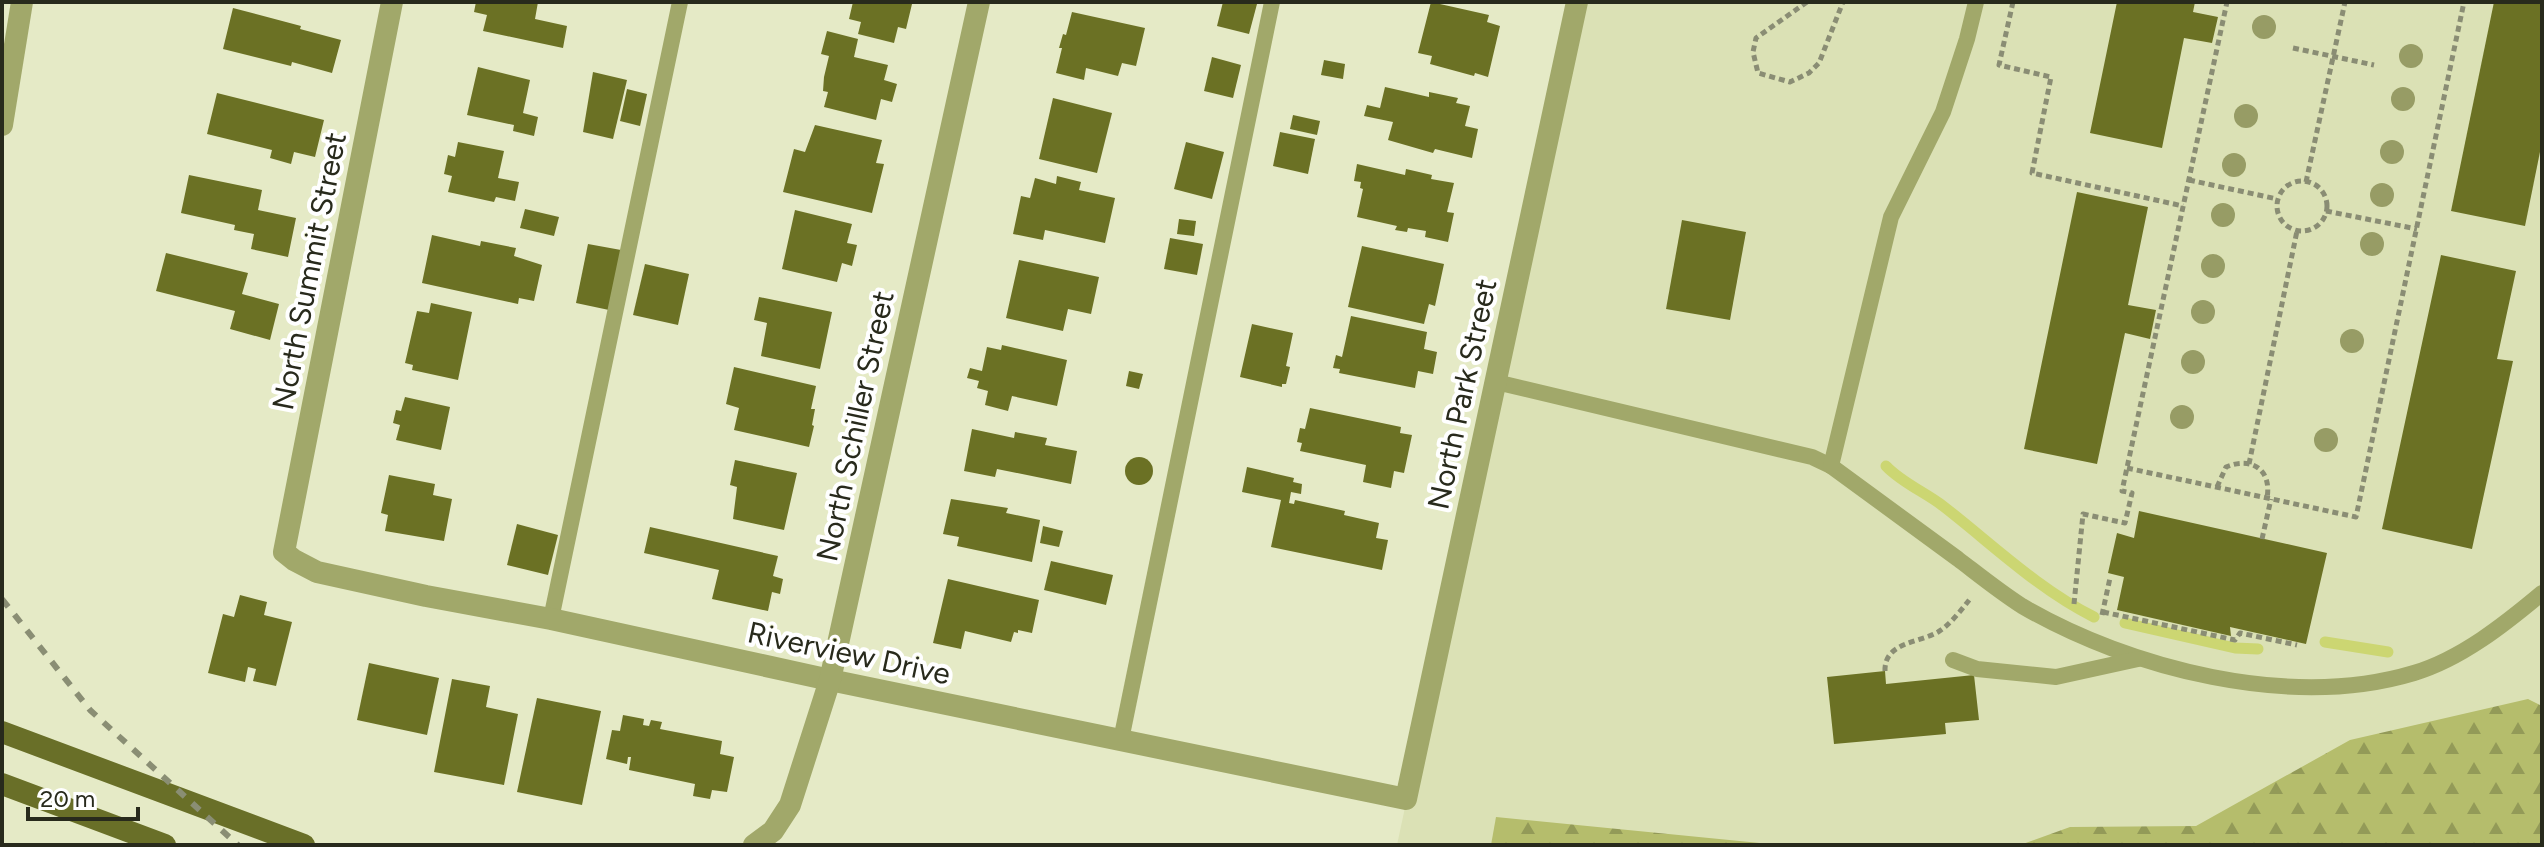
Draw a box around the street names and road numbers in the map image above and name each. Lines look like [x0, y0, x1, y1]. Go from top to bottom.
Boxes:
street label: North Summit Street [264, 129, 354, 413]
street label: North Park Street [1420, 275, 1504, 513]
street label: North Schiller Street [808, 287, 902, 565]
street label: Riverview Drive [744, 613, 954, 693]

